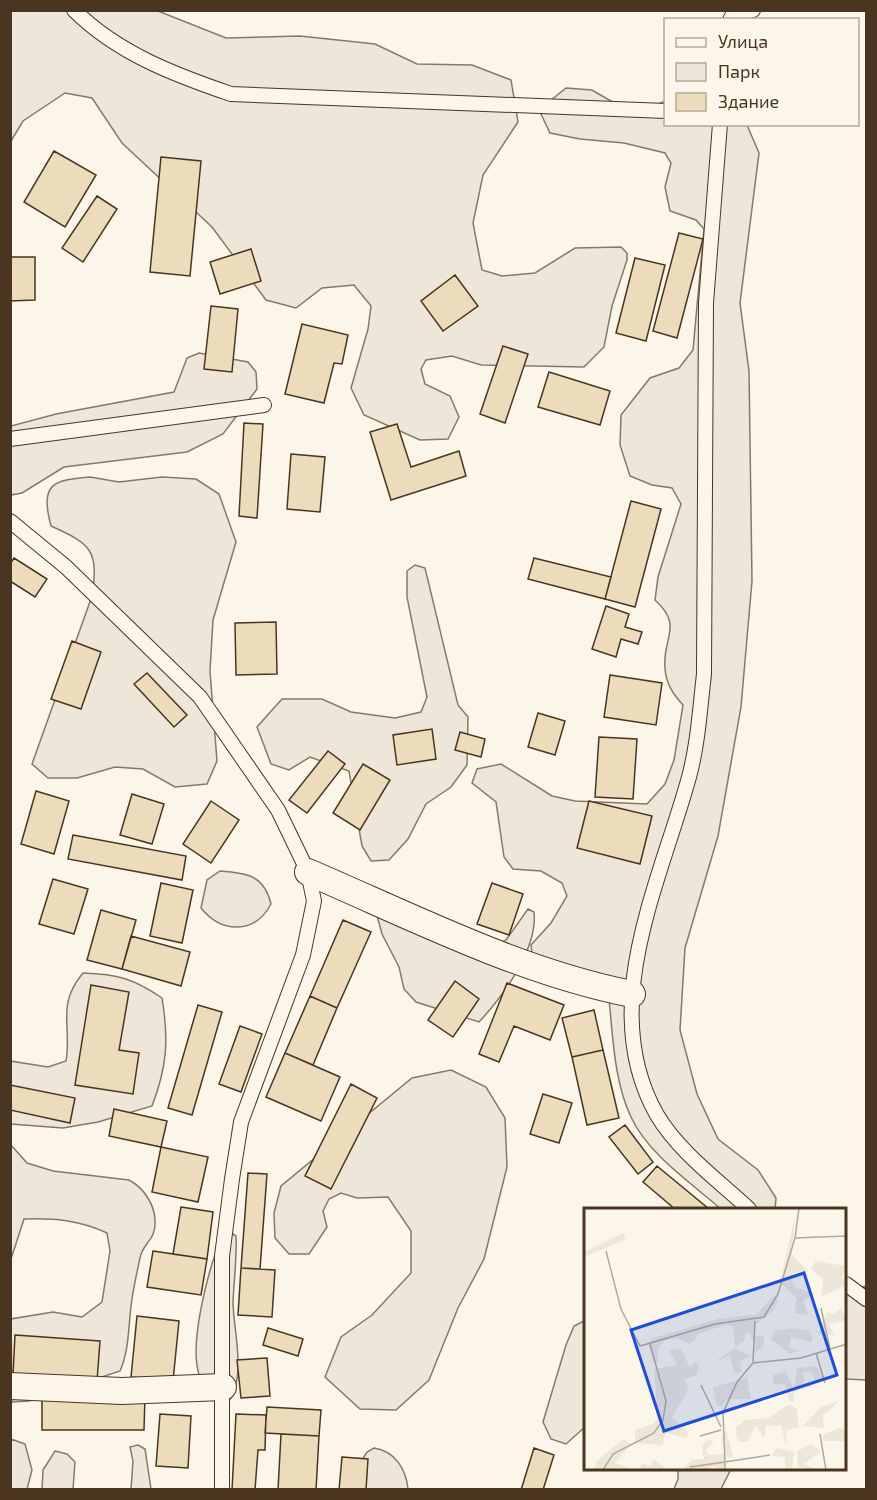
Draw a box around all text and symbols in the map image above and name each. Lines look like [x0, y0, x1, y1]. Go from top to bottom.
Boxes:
legend [664, 18, 859, 126]
text: Улица [718, 30, 768, 52]
text: Парк [718, 60, 760, 82]
text: Здание [718, 90, 779, 112]
inset map [584, 1208, 847, 1470]

